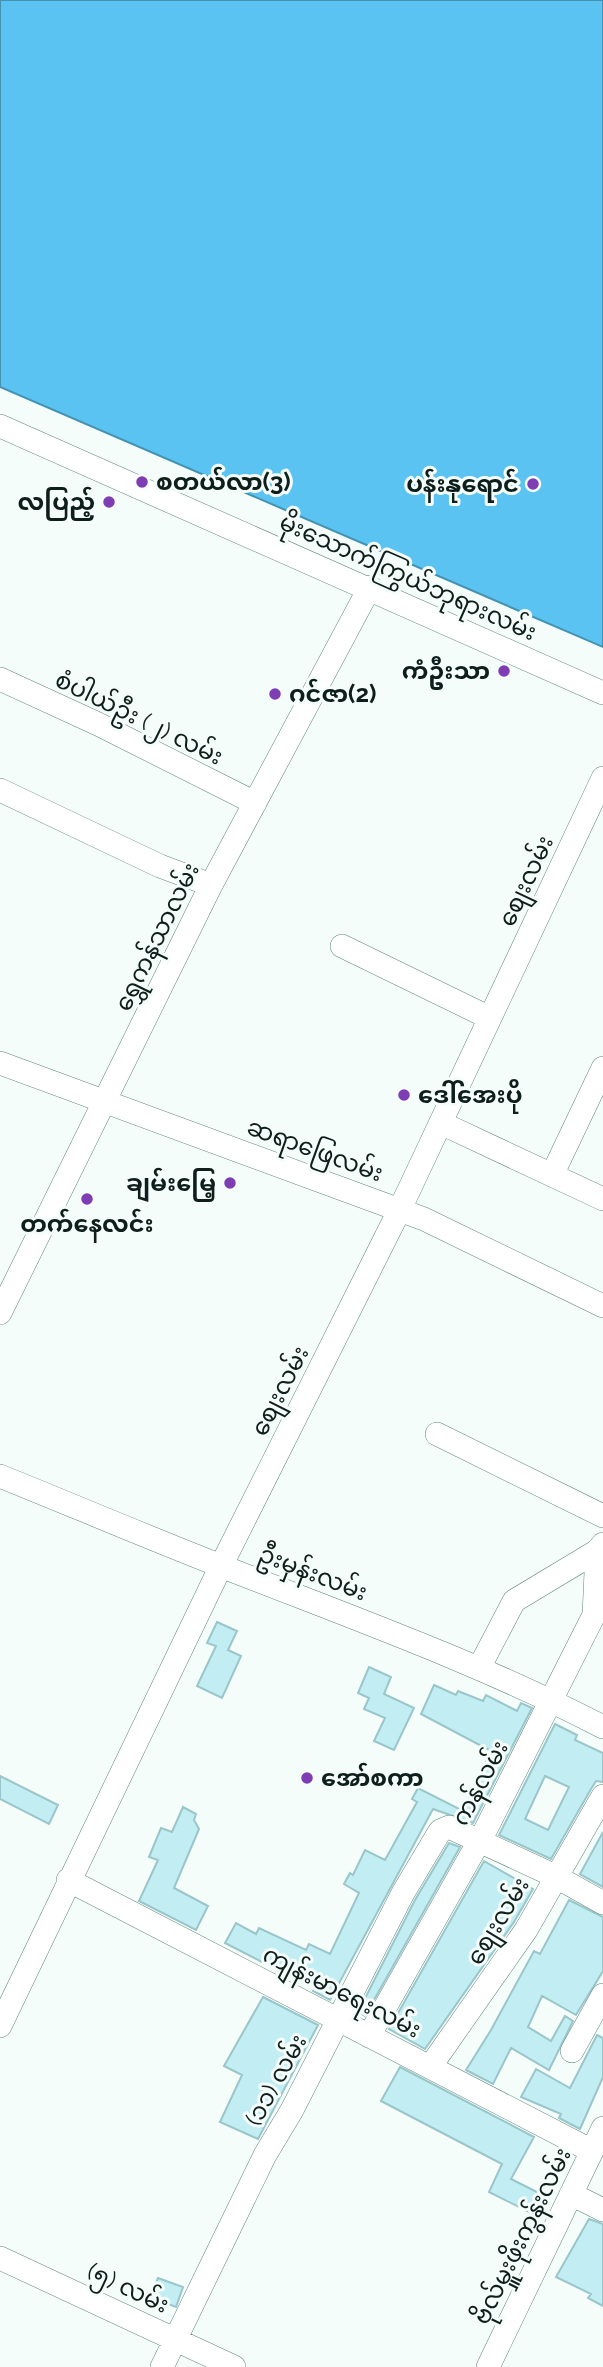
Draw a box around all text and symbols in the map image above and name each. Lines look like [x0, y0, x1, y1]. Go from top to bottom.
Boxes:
place label: စတယ်လာ(3) [156, 466, 291, 496]
place label: ပန်းနုရောင် [406, 468, 519, 503]
marker: စတယ်လာ(3) [134, 474, 150, 490]
marker: ပန်းနုရောင် [525, 476, 541, 492]
place label: လပြည့် [18, 486, 95, 521]
marker: လပြည့် [101, 494, 117, 510]
street label: မိုးသောက်ကြွယ်ဘုရားလမ်း [273, 506, 542, 651]
place label: ကံဦးသာ [402, 656, 490, 690]
marker: ကံဦးသာ [496, 663, 512, 679]
street label: စံပါယ်ဦး (၂) လမ်း [48, 664, 228, 775]
place label: ဂင်ဇာ(2) [289, 678, 376, 708]
marker: ဂင်ဇာ(2) [267, 686, 283, 702]
street label: စျေးလမ်း [491, 830, 564, 933]
street label: ‌ရွှေကန်သာလမ်း [107, 857, 209, 1018]
place label: ဒေါ်အေးပို [418, 1079, 523, 1114]
marker: ဒေါ်အေးပို [396, 1087, 412, 1103]
street label: ဆရာဖြေလမ်း [242, 1111, 387, 1192]
place label: ချမ်းမြေ့ [126, 1167, 216, 1203]
marker: ချမ်းမြေ့ [222, 1175, 238, 1191]
marker: တက်နေလင်း [79, 1191, 95, 1207]
place label: တက်နေလင်း [20, 1208, 154, 1243]
street label: စျေးလမ်း [244, 1341, 319, 1443]
street label: ဦးမှန်းလမ်း [253, 1538, 372, 1611]
street label: ကန်လမ်း [444, 1735, 518, 1833]
place label: အော်စကာ [321, 1762, 423, 1792]
marker: အော်စကာ [299, 1770, 315, 1786]
street label: စျေးလမ်း [459, 1871, 539, 1972]
street label: ကျန်းမာရေးလမ်း [256, 1938, 427, 2048]
street label: (၁၁) လမ်း [238, 2028, 313, 2131]
street label: ဗိုလ်မှူးဖိုးကွန်းလမ်း [465, 2142, 581, 2331]
street label: (၅) လမ်း [81, 2255, 174, 2324]

